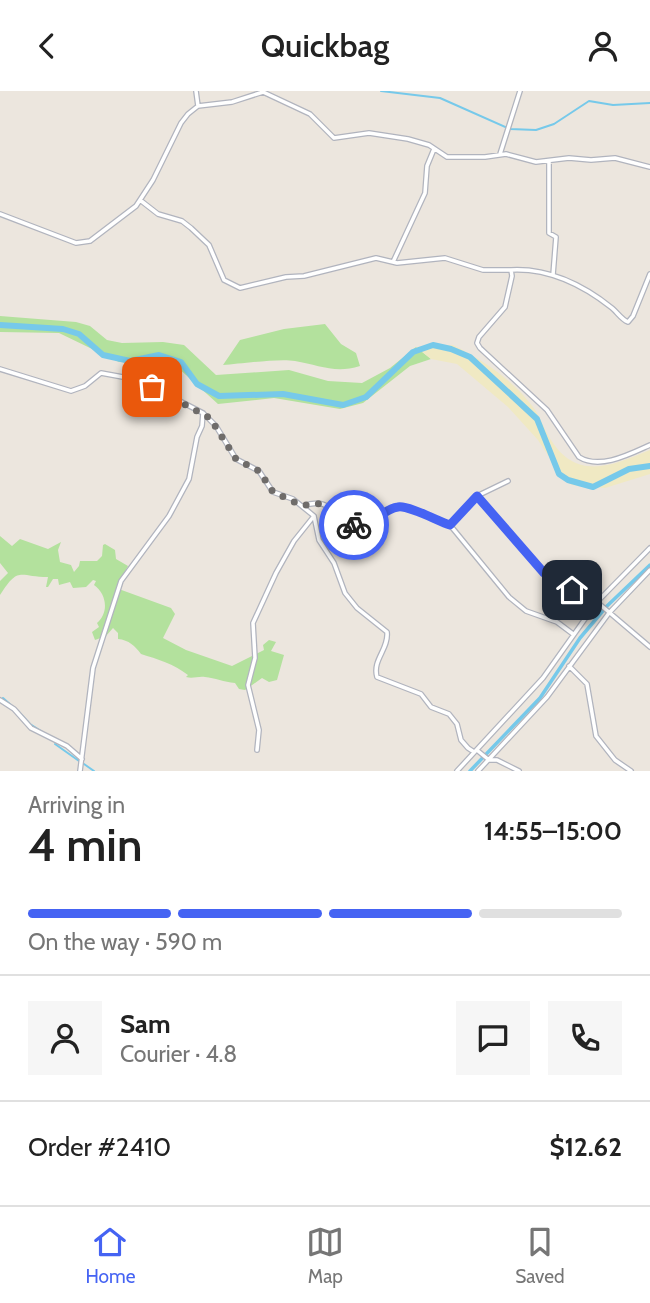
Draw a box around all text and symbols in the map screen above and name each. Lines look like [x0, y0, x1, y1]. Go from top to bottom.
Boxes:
text: Quickbag [261, 26, 389, 65]
icon: back [28, 27, 66, 65]
icon: person [584, 27, 622, 65]
pin [122, 357, 182, 417]
icon: bag [133, 368, 171, 406]
courier [319, 490, 389, 560]
icon: bike [335, 506, 373, 544]
pin [542, 560, 602, 620]
icon: home [553, 571, 591, 609]
text: Arriving in [28, 791, 125, 819]
text: 14:55–15:00 [484, 815, 622, 847]
text: 4 min [28, 817, 142, 873]
text: On the way · 590 m [28, 928, 222, 956]
button: person [28, 1001, 102, 1075]
button: chat [456, 1001, 530, 1075]
button: phone [548, 1001, 622, 1075]
text: Sam [120, 1008, 171, 1040]
text: Courier · 4.8 [120, 1040, 237, 1068]
text: Order #2410 [28, 1131, 171, 1163]
text: $12.62 [549, 1131, 622, 1163]
tab: Home [85, 1223, 135, 1288]
tab: Map [306, 1223, 344, 1288]
tab: Saved [515, 1223, 565, 1288]

